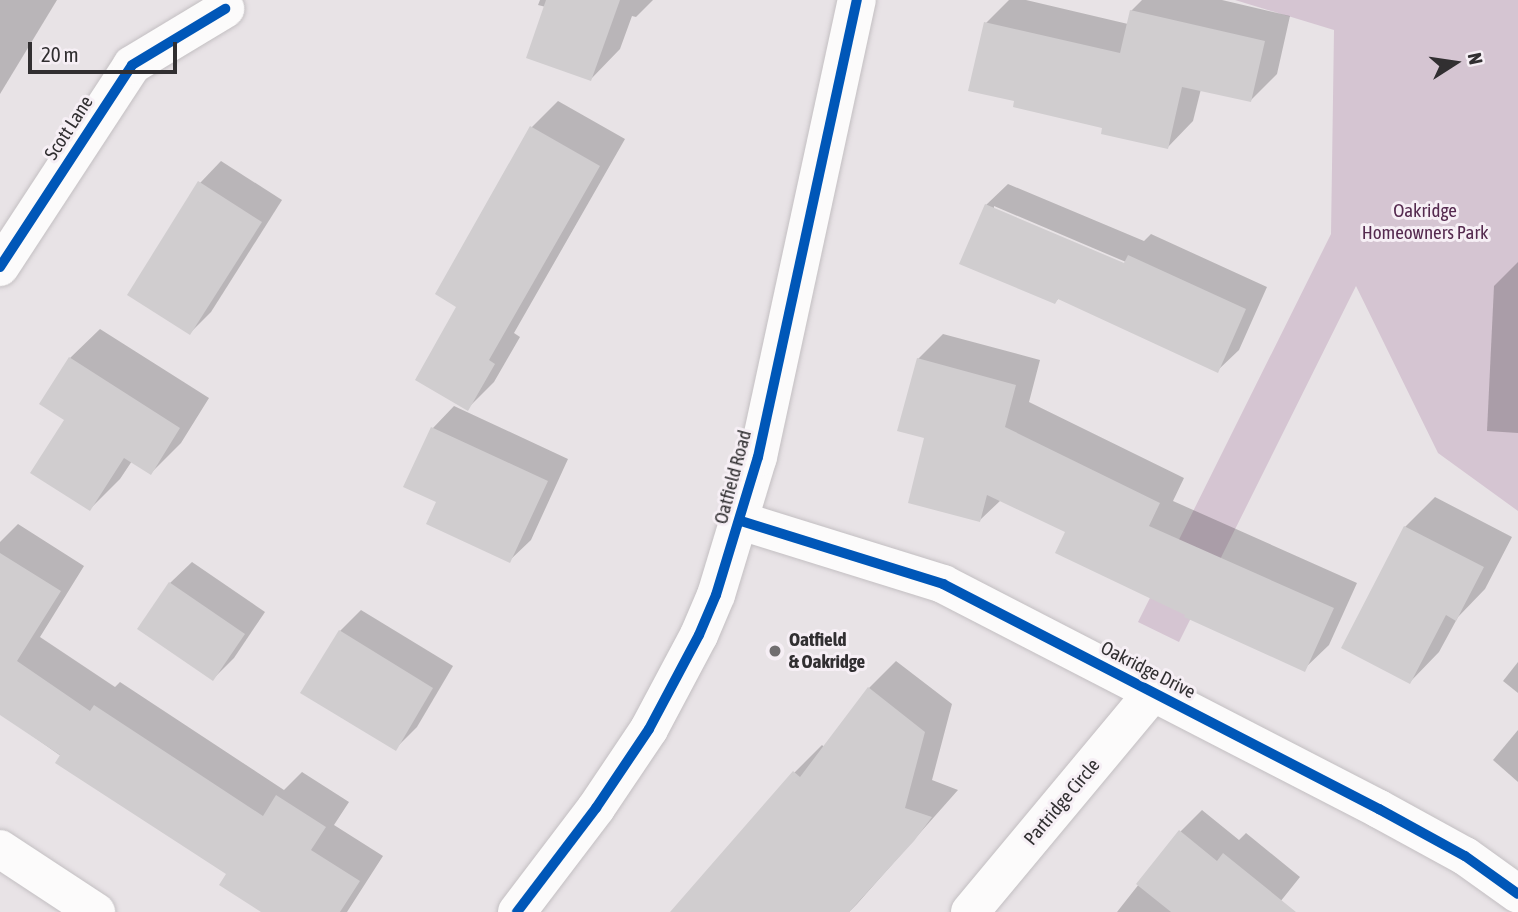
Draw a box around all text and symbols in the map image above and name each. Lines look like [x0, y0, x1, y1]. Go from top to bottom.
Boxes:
scale bar [32, 28, 180, 72]
north arrow [1420, 28, 1490, 98]
text: 20 m [41, 42, 79, 66]
text: N [1464, 51, 1487, 66]
street label: Scott Lane [40, 92, 98, 164]
park label: Oakridge Homeowners Park [1362, 200, 1488, 244]
street label: Oatfield Road [710, 428, 756, 526]
place label: Oatfield & Oakridge [789, 629, 865, 673]
street label: Oakridge Drive [1097, 636, 1199, 704]
marker: Oatfield & Oakridge [767, 643, 783, 659]
street label: Partridge Circle [1019, 754, 1105, 850]

